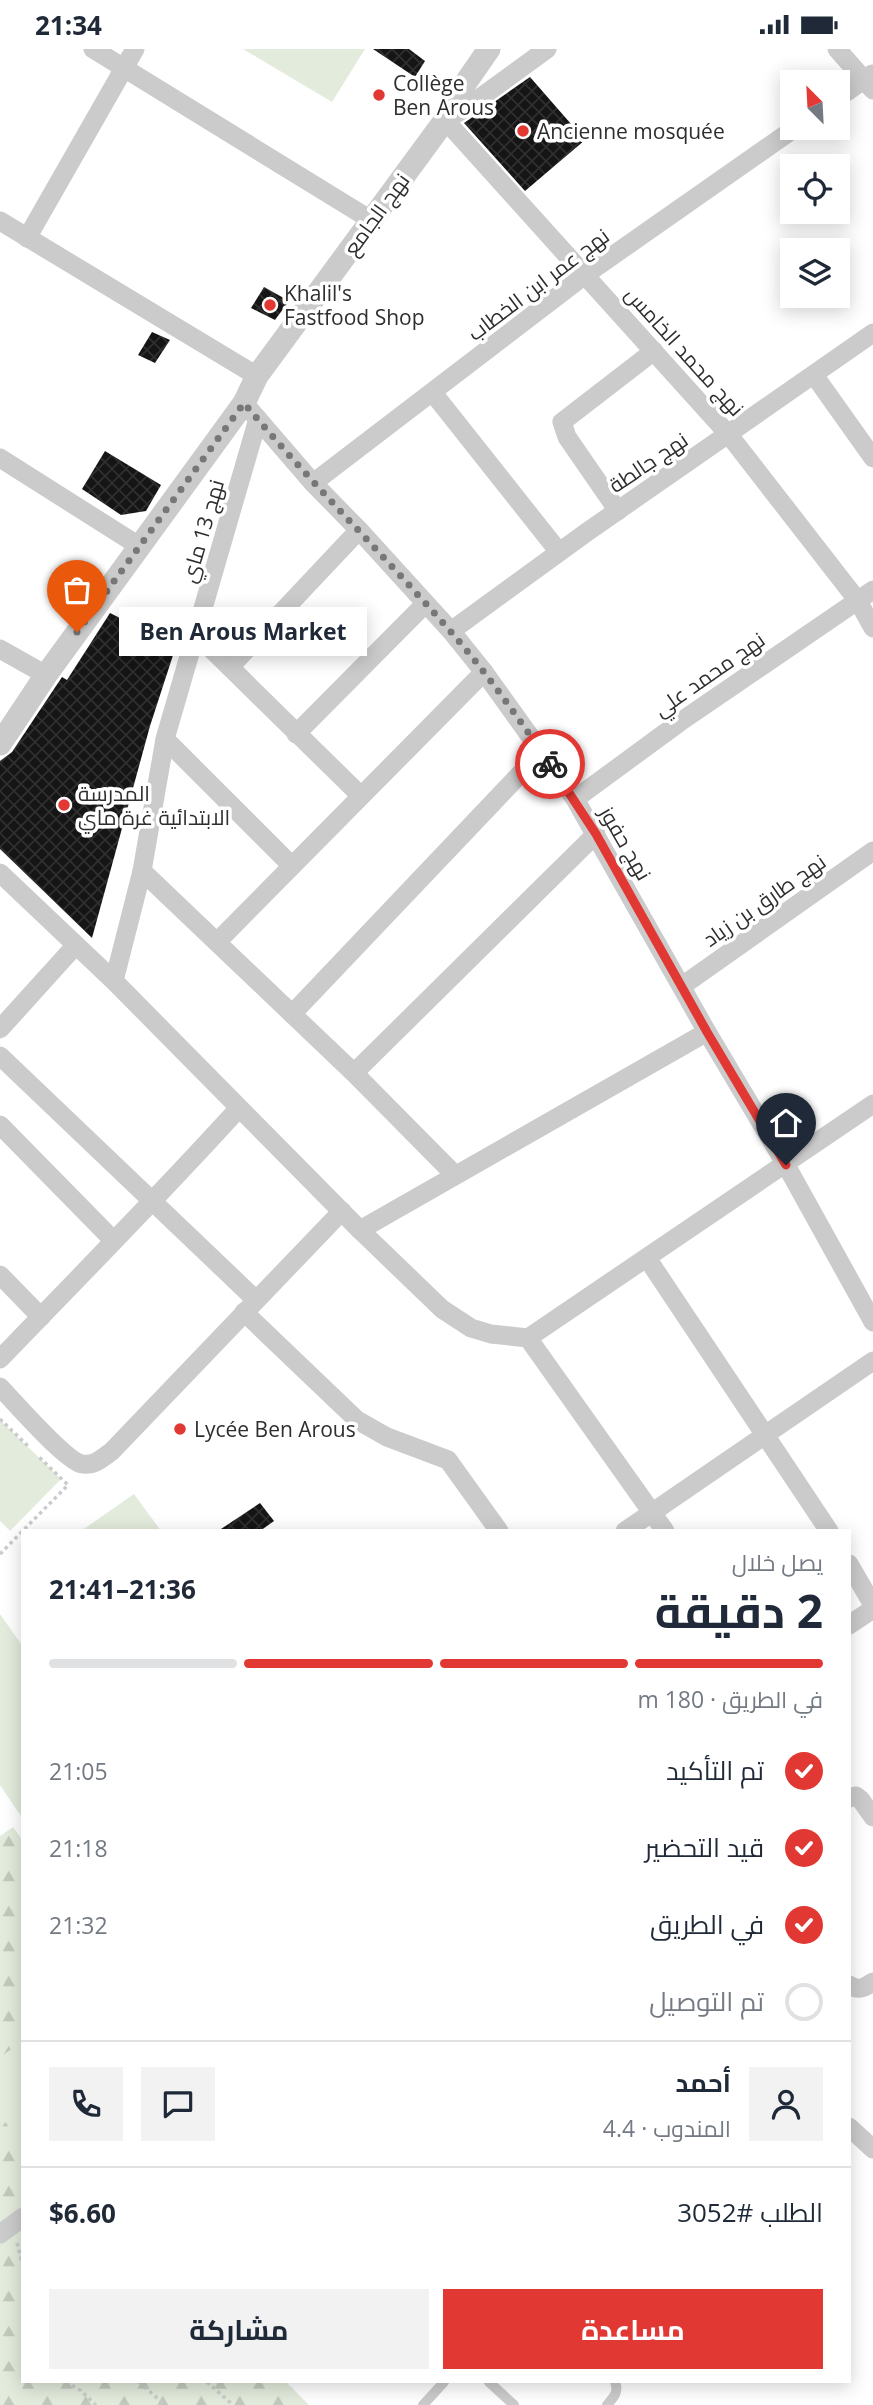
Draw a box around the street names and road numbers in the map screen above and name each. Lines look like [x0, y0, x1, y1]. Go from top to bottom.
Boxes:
street label: نهج الجامع [337, 167, 416, 261]
street label: نهج عمر ابن الخطاب [462, 222, 615, 347]
street label: نهج محمد الخامس [619, 280, 751, 422]
street label: نهج جالطة [603, 425, 694, 499]
street label: نهج 13 ماي [174, 476, 233, 587]
street label: نهج محمد علي [648, 625, 772, 725]
street label: نهج حفوز [592, 800, 658, 886]
street label: نهج طارق بن زياد [697, 847, 832, 954]

